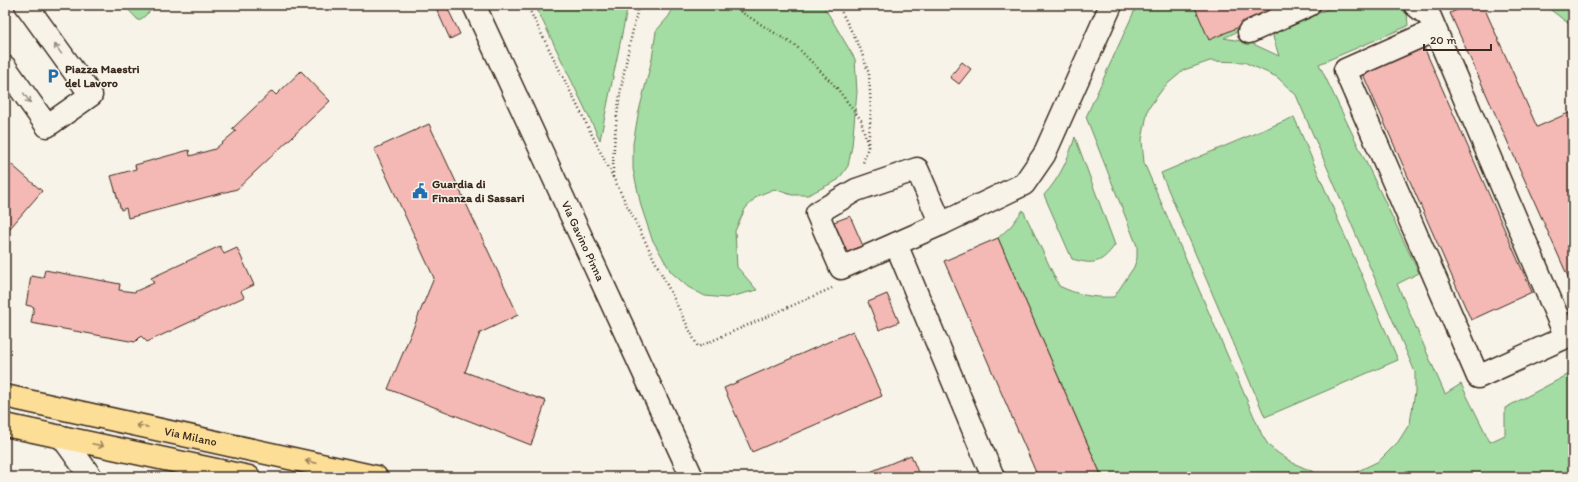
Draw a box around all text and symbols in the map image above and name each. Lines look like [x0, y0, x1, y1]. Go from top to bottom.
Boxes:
scale bar [1424, 26, 1491, 52]
text: 20 m [1430, 33, 1457, 47]
one-way arrow [54, 44, 62, 55]
place label: Piazza Maestri del Lavoro [65, 62, 140, 90]
parking icon: Piazza Maestri del Lavoro [44, 67, 62, 85]
one-way arrow [23, 93, 32, 104]
place label: Guardia di Finanza di Sassari [432, 177, 525, 205]
public building icon: Guardia di Finanza di Sassari [411, 182, 429, 200]
street label: Via Gavino Pinna [558, 199, 608, 284]
one-way arrow [136, 421, 149, 429]
street label: Via Milano [163, 424, 218, 449]
one-way arrow [91, 441, 104, 449]
one-way arrow [304, 458, 317, 466]

